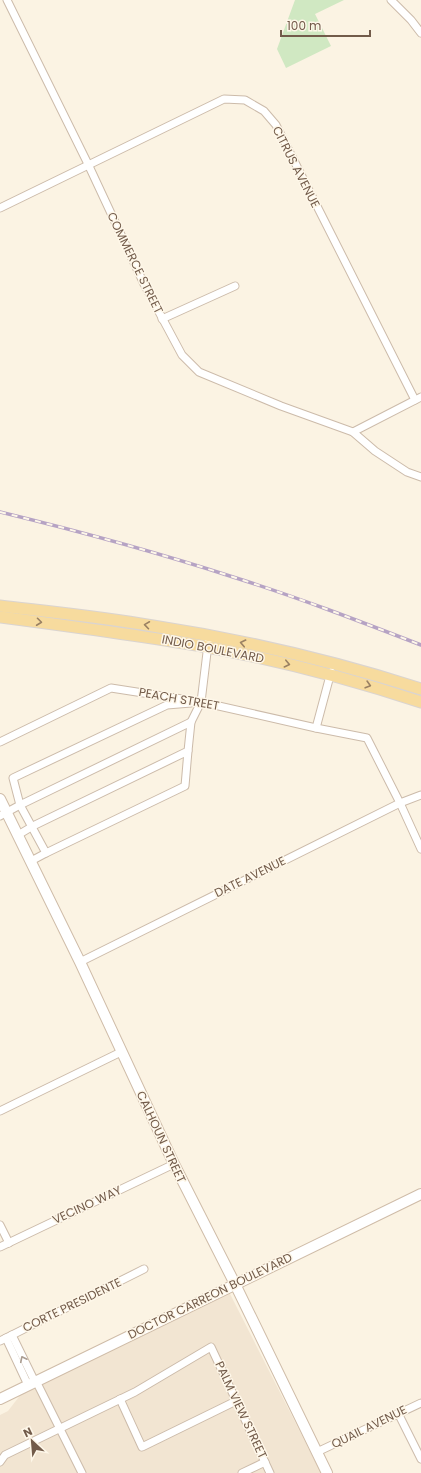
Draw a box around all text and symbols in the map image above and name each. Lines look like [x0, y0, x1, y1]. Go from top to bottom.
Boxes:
scale bar [281, 12, 370, 38]
text: 100 m [287, 17, 321, 34]
street label: CITRUS AVENUE [269, 123, 324, 210]
street label: COMMERCE STREET [103, 209, 168, 317]
one-way arrow [36, 618, 42, 627]
one-way arrow [144, 621, 150, 630]
street label: INDIO BOULEVARD [161, 630, 266, 667]
one-way arrow [240, 639, 246, 648]
one-way arrow [283, 659, 290, 668]
one-way arrow [364, 681, 371, 689]
street label: PEACH STREET [137, 683, 221, 714]
street label: DATE AVENUE [211, 852, 288, 901]
street label: CALHOUN STREET [133, 1088, 190, 1186]
street label: VECINO WAY [49, 1181, 124, 1228]
street label: DOCTOR CARREON BOULEVARD [125, 1248, 295, 1343]
street label: CORTE PRESIDENTE [20, 1273, 124, 1336]
one-way arrow [20, 1355, 28, 1363]
street label: PALM VIEW STREET [211, 1358, 272, 1462]
street label: QUAIL AVENUE [328, 1401, 409, 1452]
north arrow [12, 1421, 52, 1461]
text: N [20, 1423, 35, 1441]

